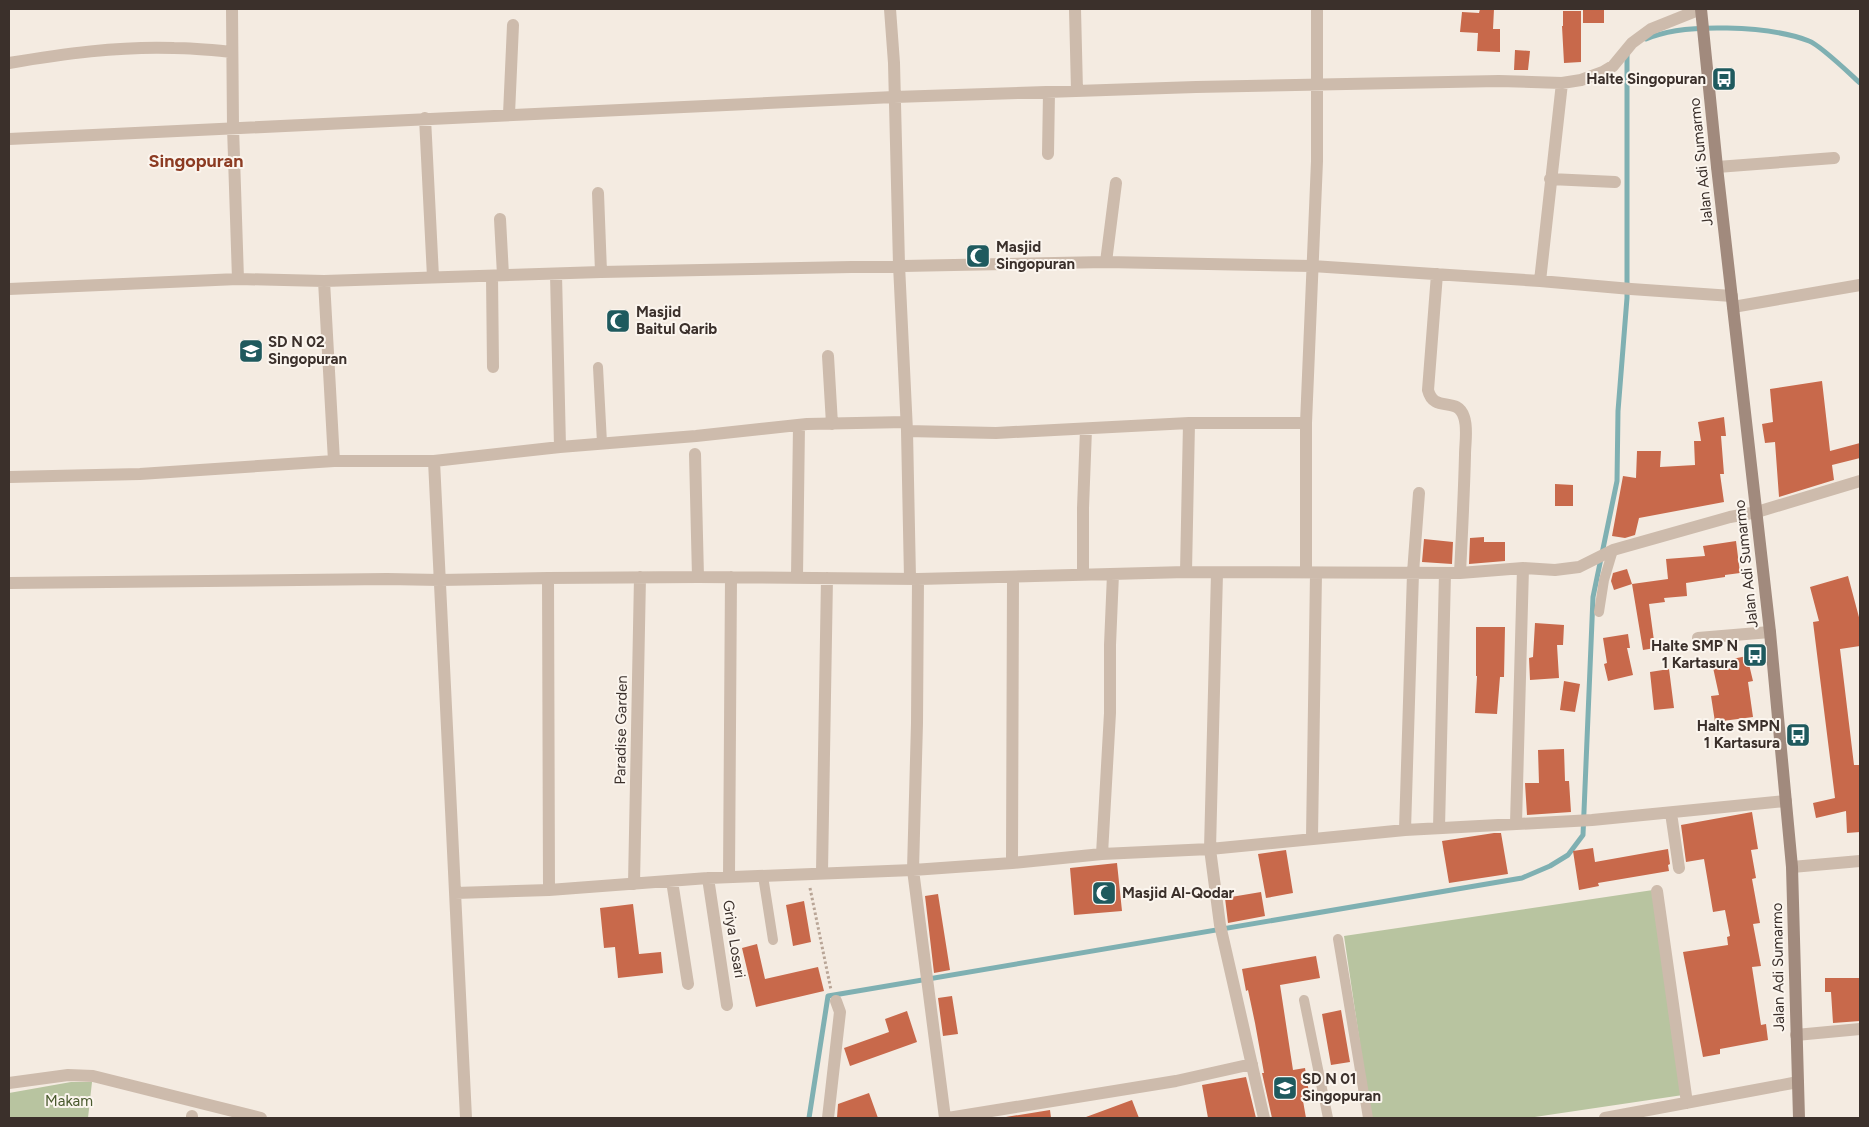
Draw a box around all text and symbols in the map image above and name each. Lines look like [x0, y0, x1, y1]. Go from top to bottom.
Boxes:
bus stop icon: Halte Singopuran [1711, 66, 1737, 92]
place label: Halte Singopuran [1586, 70, 1706, 88]
street label: Jalan Adi Sumarmo [1685, 97, 1717, 227]
district label: Singopuran [149, 150, 243, 172]
place label: Masjid Singopuran [996, 238, 1075, 273]
mosque icon: Masjid Singopuran [965, 243, 991, 269]
place label: Masjid Baitul Qarib [636, 303, 717, 338]
mosque icon: Masjid Baitul Qarib [605, 308, 631, 334]
place label: SD N 02 Singopuran [268, 333, 347, 368]
school or university icon: SD N 02 Singopuran [238, 338, 264, 364]
street label: Jalan Adi Sumarmo [1730, 499, 1762, 629]
place label: Halte SMP N 1 Kartasura [1651, 637, 1738, 672]
bus stop icon: Halte SMP N 1 Kartasura [1742, 642, 1768, 668]
street label: Paradise Garden [611, 675, 631, 785]
place label: Halte SMPN 1 Kartasura [1697, 717, 1780, 752]
bus stop icon: Halte SMPN 1 Kartasura [1785, 722, 1811, 748]
mosque icon: Masjid Al-Qodar [1091, 880, 1117, 906]
place label: Masjid Al-Qodar [1122, 884, 1235, 902]
street label: Griya Losari [719, 899, 749, 979]
street label: Jalan Adi Sumarmo [1768, 902, 1788, 1032]
place label: SD N 01 Singopuran [1302, 1070, 1381, 1105]
school or university icon: SD N 01 Singopuran [1272, 1075, 1298, 1101]
park label: Makam [45, 1092, 93, 1110]

